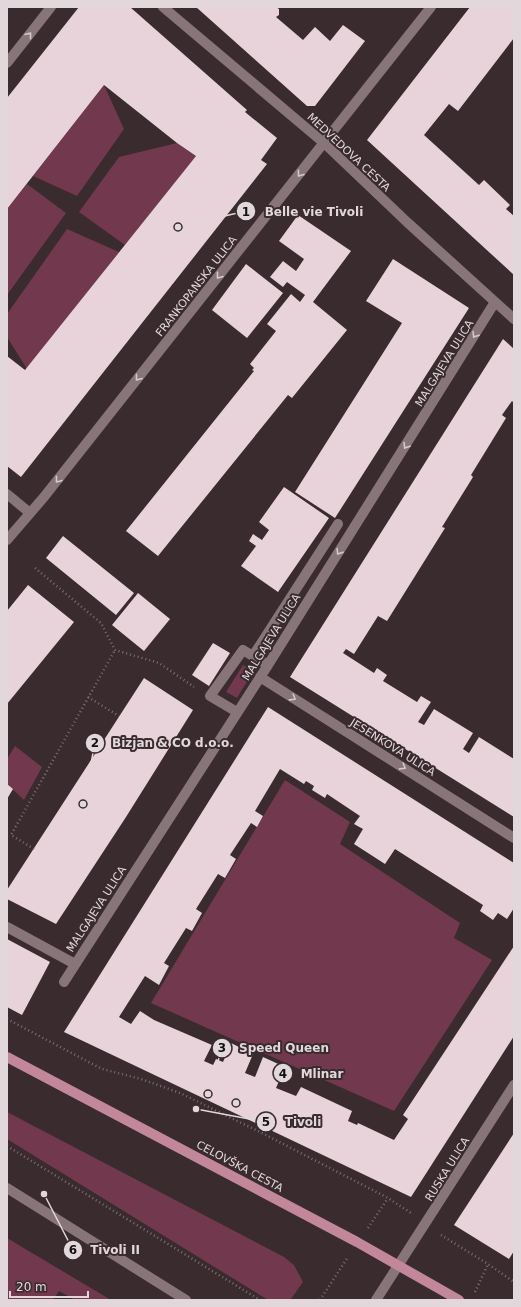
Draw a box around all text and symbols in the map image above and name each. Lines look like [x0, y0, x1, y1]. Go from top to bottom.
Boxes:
one-way arrow [24, 33, 31, 40]
street label: MEDVEDOVA CESTA [304, 110, 393, 195]
one-way arrow [297, 169, 304, 176]
callout: Belle vie Tivoli [236, 199, 371, 223]
text: 1 [242, 205, 250, 219]
text: Belle vie Tivoli [265, 205, 363, 219]
street label: FRANKOPANSKA ULICA [153, 233, 240, 339]
one-way arrow [217, 271, 224, 278]
street label: MALGAJEVA ULICA [412, 317, 477, 409]
one-way arrow [473, 331, 480, 338]
one-way arrow [136, 373, 143, 380]
one-way arrow [404, 441, 411, 448]
one-way arrow [56, 475, 63, 482]
one-way arrow [336, 548, 343, 555]
street label: MALGAJEVA ULICA [239, 591, 304, 683]
one-way arrow [289, 693, 296, 701]
street label: JESENKOVA ULICA [347, 715, 438, 779]
callout: Bizjan & CO d.o.o. [85, 731, 242, 755]
text: 2 [91, 736, 99, 750]
text: Bizjan & CO d.o.o. [112, 736, 234, 750]
one-way arrow [399, 763, 406, 770]
street label: MALGAJEVA ULICA [64, 863, 129, 955]
callout: Speed Queen [212, 1036, 337, 1060]
text: 3 [218, 1041, 226, 1055]
text: Speed Queen [239, 1041, 329, 1055]
callout: Mlinar [273, 1061, 352, 1085]
text: 4 [279, 1067, 287, 1081]
text: Mlinar [301, 1067, 343, 1081]
callout: Tivoli [256, 1110, 329, 1134]
text: 5 [262, 1115, 270, 1129]
text: Tivoli [285, 1115, 321, 1129]
street label: RUSKA ULICA [422, 1134, 473, 1204]
street label: CELOVŠKA CESTA [194, 1138, 286, 1195]
callout: Tivoli II [63, 1238, 148, 1262]
text: 6 [69, 1243, 77, 1257]
text: Tivoli II [90, 1243, 140, 1257]
scale bar [10, 1273, 88, 1299]
text: 20 m [16, 1280, 47, 1294]

